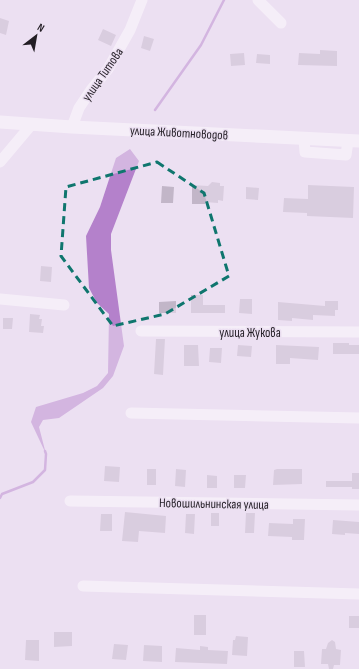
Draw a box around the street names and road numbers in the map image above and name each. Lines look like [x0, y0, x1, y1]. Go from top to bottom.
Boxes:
street label: улица Титова [79, 45, 127, 104]
street label: улица Животноводов [129, 122, 228, 144]
street label: улица Жукова [219, 325, 281, 341]
street label: Новошильнинская улица [159, 495, 269, 513]

